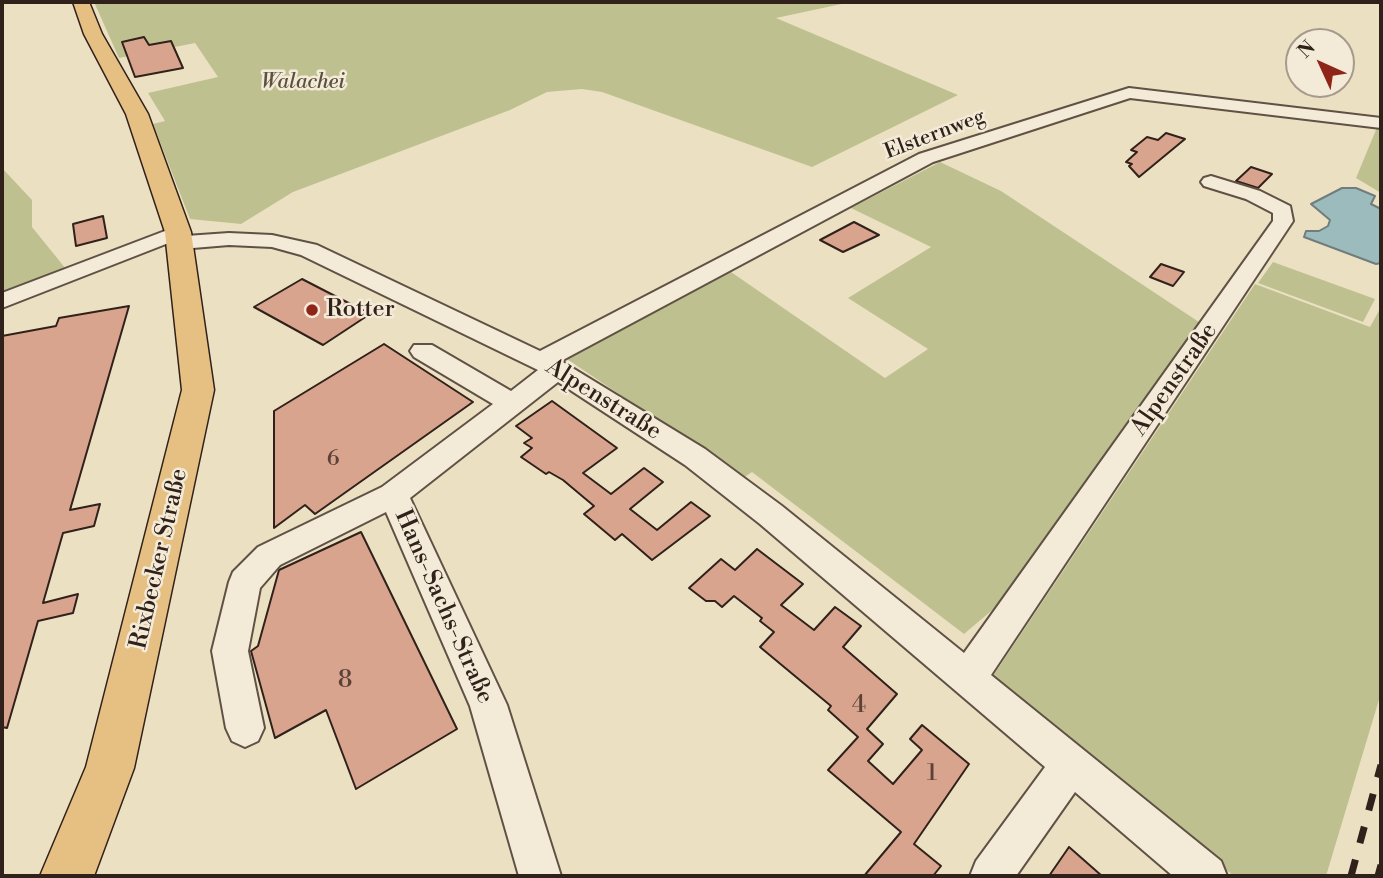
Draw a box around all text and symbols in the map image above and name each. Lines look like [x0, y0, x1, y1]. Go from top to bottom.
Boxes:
north arrow [1285, 28, 1355, 98]
text: N [1293, 36, 1320, 63]
park label: Walachei [261, 70, 345, 96]
street label: Elsternweg [881, 104, 989, 166]
place label: Rotter [326, 296, 395, 324]
marker: Rotter [304, 302, 320, 318]
street label: Alpenstraße [1126, 318, 1224, 442]
street label: Alpenstraße [540, 353, 666, 447]
house number: 6 [327, 447, 339, 473]
street label: Rixbecker Straße [125, 466, 195, 652]
street label: Hans-Sachs-Straße [387, 506, 499, 708]
house number: 8 [338, 667, 352, 695]
house number: 4 [852, 692, 866, 720]
house number: 1 [927, 760, 937, 788]

